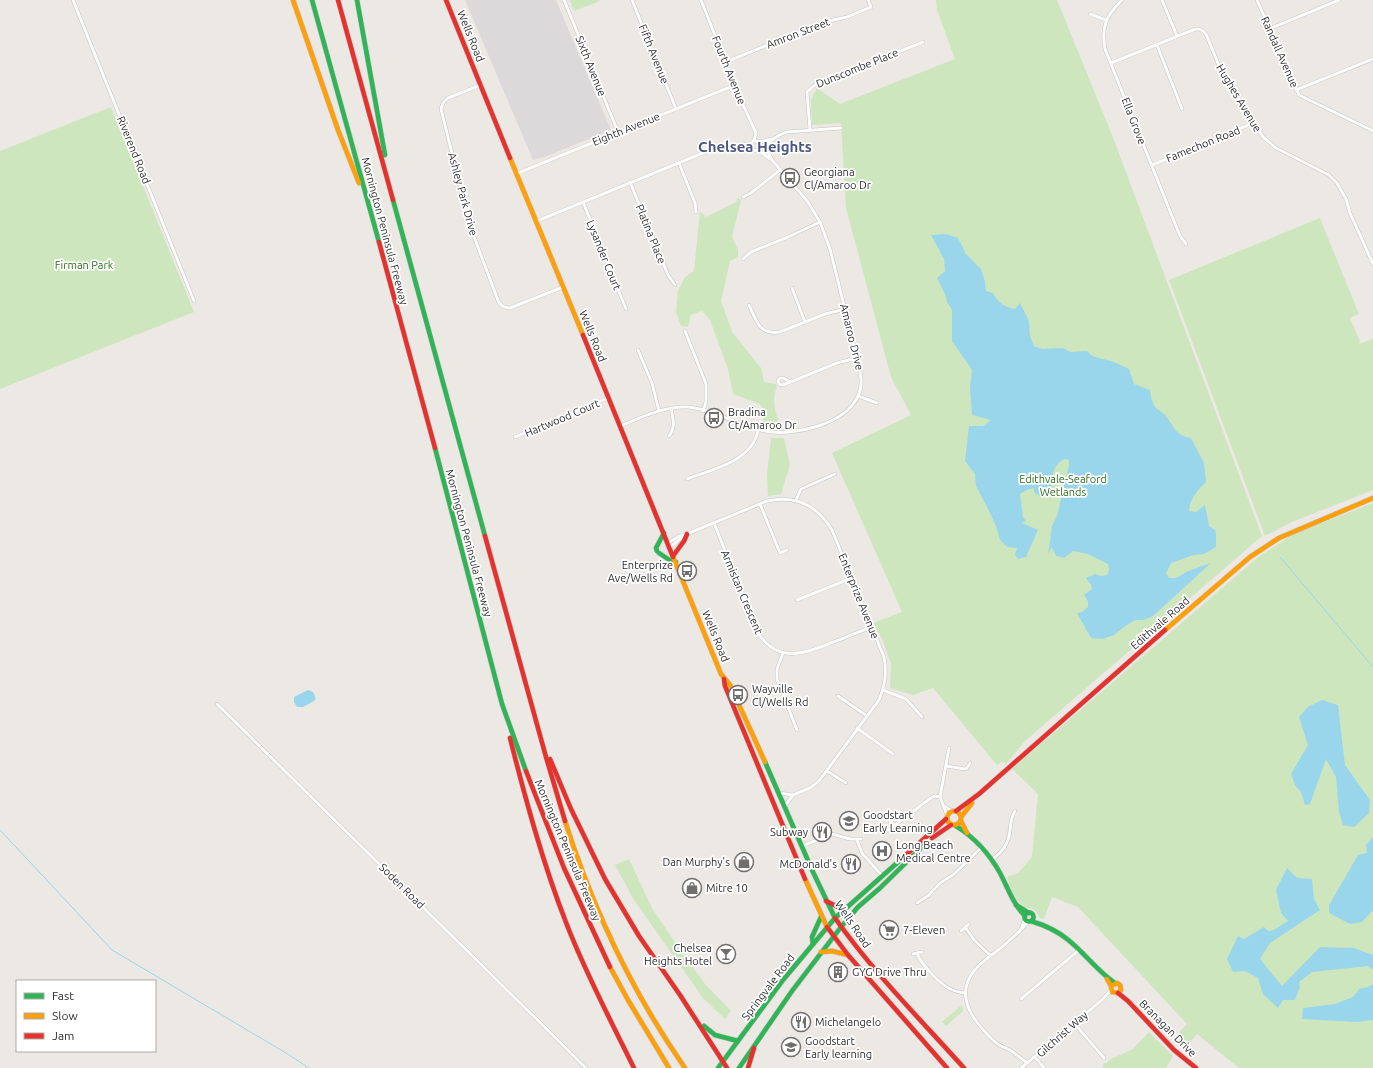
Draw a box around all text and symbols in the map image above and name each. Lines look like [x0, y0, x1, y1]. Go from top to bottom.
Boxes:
street label: Wells Road [455, 8, 487, 64]
street label: Amron Street [765, 15, 832, 51]
street label: Randall Avenue [1259, 15, 1301, 89]
street label: Fifth Avenue [637, 23, 671, 85]
street label: Sixth Avenue [573, 34, 609, 98]
street label: Fourth Avenue [710, 34, 748, 106]
street label: Dunscombe Place [814, 46, 900, 90]
street label: Hughes Avenue [1214, 62, 1264, 134]
street label: Ella Grove [1120, 96, 1148, 146]
street label: Eighth Avenue [591, 110, 661, 148]
street label: Riverend Road [115, 114, 153, 186]
street label: Famechon Road [1164, 124, 1242, 164]
district label: Chelsea Heights [698, 138, 812, 155]
street label: Ashley Park Drive [446, 151, 480, 237]
street label: Mornington Peninsula Freeway [359, 156, 411, 307]
place label: Georgiana Cl/Amaroo Dr [804, 166, 872, 191]
bus stop icon: Georgiana Cl/Amaroo Dr [779, 167, 801, 189]
street label: Platina Place [634, 203, 668, 265]
street label: Lysander Court [584, 218, 624, 292]
park label: Firman Park [55, 259, 114, 271]
street label: Amaroo Drive [838, 303, 866, 371]
street label: Wells Road [577, 308, 609, 364]
street label: Hartwood Court [523, 397, 602, 439]
place label: Bradina Ct/Amaroo Dr [728, 406, 797, 431]
bus stop icon: Bradina Ct/Amaroo Dr [703, 407, 725, 429]
street label: Mornington Peninsula Freeway [443, 468, 495, 619]
park label: Edithvale-Seaford Wetlands [1019, 473, 1107, 498]
street label: Armistan Crescent [719, 548, 765, 637]
street label: Enterprize Avenue [836, 552, 882, 640]
place label: Enterprize Ave/Wells Rd [608, 559, 673, 584]
bus stop icon: Enterprize Ave/Wells Rd [676, 560, 698, 582]
street label: Edithvale Road [1128, 594, 1192, 652]
street label: Wells Road [700, 608, 732, 664]
place label: Wayville Cl/Wells Rd [752, 683, 808, 708]
bus stop icon: Wayville Cl/Wells Rd [727, 684, 749, 706]
street label: Mornington Peninsula Freeway [533, 777, 604, 923]
place label: Goodstart Early Learning [863, 809, 933, 834]
school or university icon: Goodstart Early Learning [838, 810, 860, 832]
restaurant icon: Subway [811, 821, 833, 843]
place label: Subway [770, 826, 809, 838]
place label: Long Beach Medical Centre [896, 839, 971, 864]
hospital icon: Long Beach Medical Centre [871, 840, 893, 862]
shop icon: Dan Murphy's [733, 851, 755, 873]
restaurant icon: McDonald's [840, 853, 862, 875]
place label: Dan Murphy's [662, 856, 730, 868]
place label: McDonald's [779, 858, 837, 870]
street label: Soden Road [377, 861, 427, 911]
shop icon: Mitre 10 [681, 877, 703, 899]
place label: Mitre 10 [706, 882, 748, 894]
street label: Wells Road [833, 898, 873, 950]
supermarket icon: 7-Eleven [878, 919, 900, 941]
place label: 7-Eleven [903, 924, 945, 936]
place label: Chelsea Heights Hotel [644, 942, 712, 967]
bar icon: Chelsea Heights Hotel [715, 943, 737, 965]
street label: Springvale Road [739, 952, 797, 1022]
building icon: GYG Drive Thru [827, 961, 849, 983]
place label: GYG Drive Thru [852, 966, 926, 978]
legend [16, 980, 156, 1052]
text: Fast [52, 989, 74, 1002]
street label: Branagan Drive [1137, 997, 1199, 1059]
street label: Gilchrist Way [1034, 1008, 1090, 1059]
text: Slow [52, 1009, 78, 1022]
restaurant icon: Michelangelo [790, 1011, 812, 1033]
place label: Michelangelo [815, 1016, 881, 1028]
text: Jam [52, 1029, 74, 1042]
place label: Goodstart Early learning [805, 1035, 872, 1060]
school or university icon: Goodstart Early learning [780, 1036, 802, 1058]

